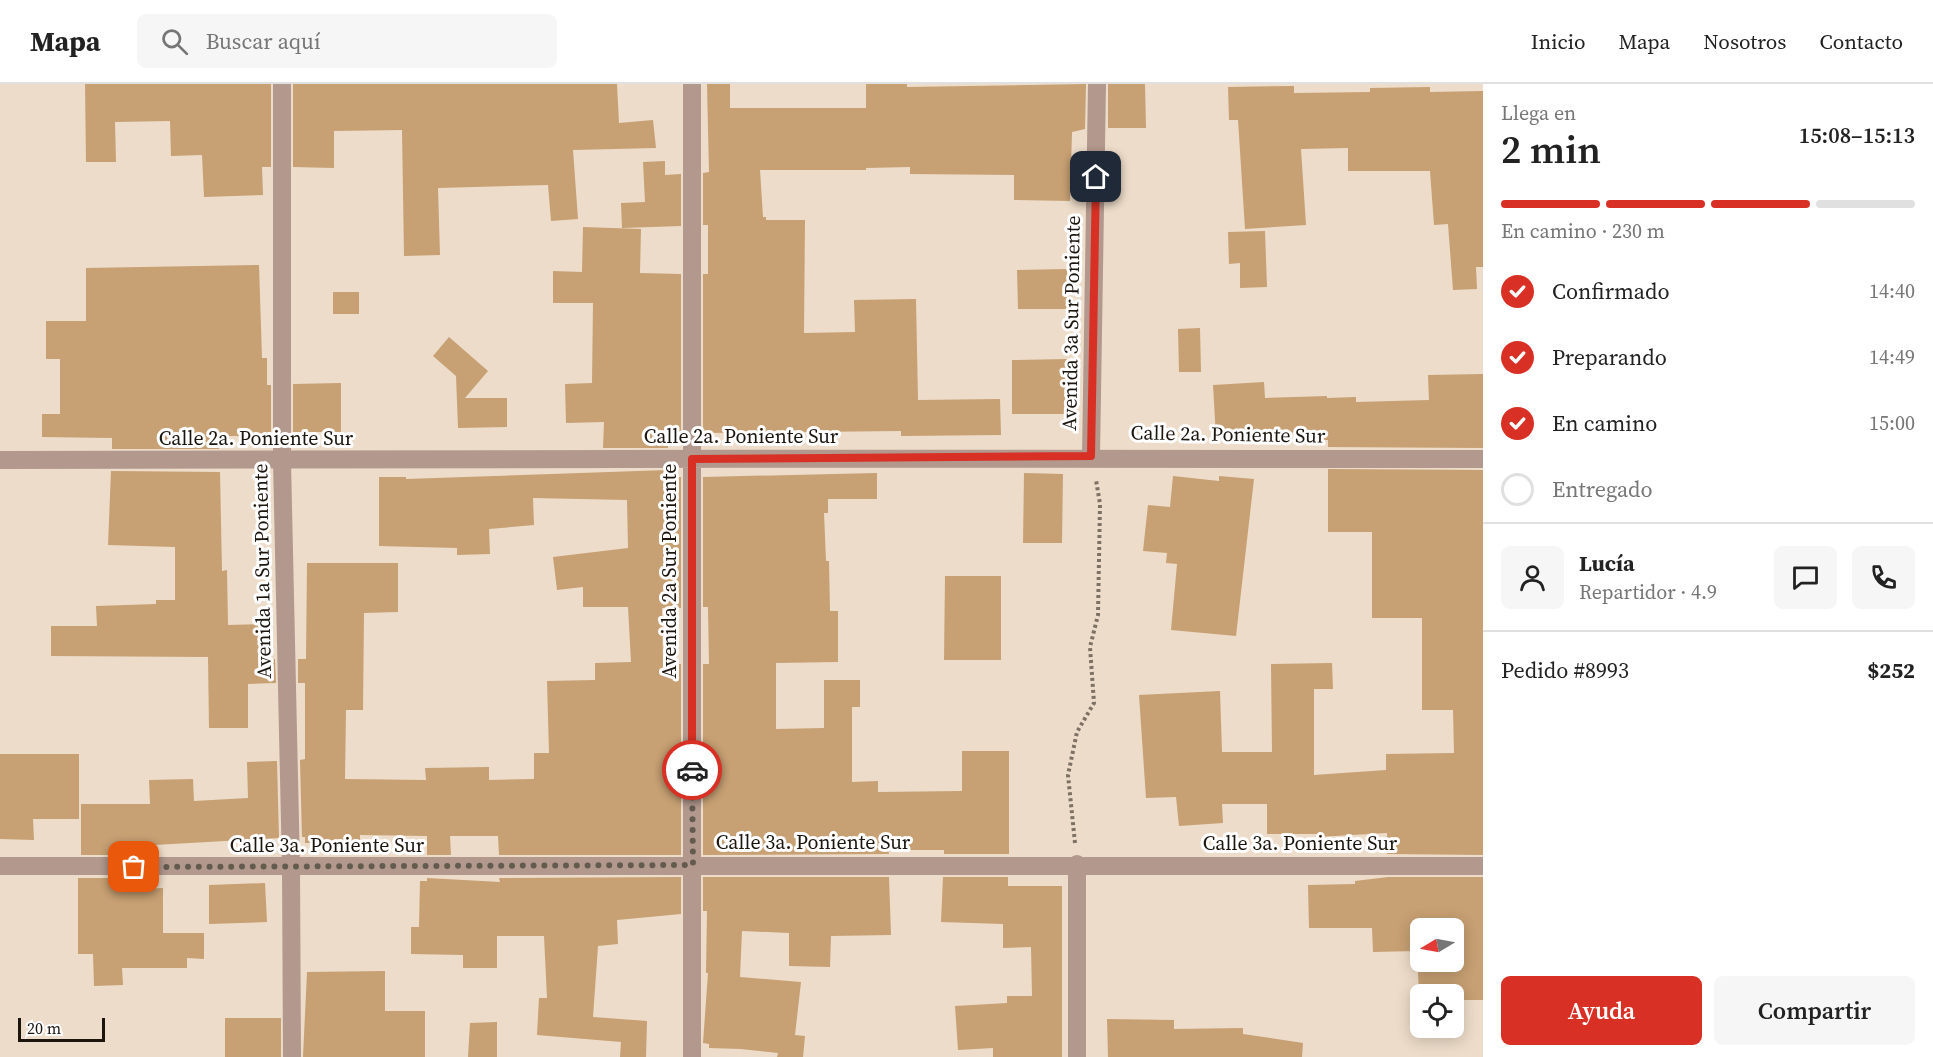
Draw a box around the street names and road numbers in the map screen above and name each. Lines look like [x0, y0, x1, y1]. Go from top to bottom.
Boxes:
street label: Avenida 3a Sur Poniente [1055, 215, 1087, 431]
street label: Calle 2a. Poniente Sur [1130, 418, 1326, 450]
street label: Calle 2a. Poniente Sur [644, 422, 839, 450]
street label: Calle 2a. Poniente Sur [159, 424, 354, 452]
street label: Avenida 1a Sur Poniente [246, 463, 278, 679]
street label: Avenida 2a Sur Poniente [655, 463, 683, 679]
street label: Calle 3a. Poniente Sur [716, 828, 911, 856]
street label: Calle 3a. Poniente Sur [1203, 829, 1398, 857]
street label: Calle 3a. Poniente Sur [230, 831, 425, 859]

